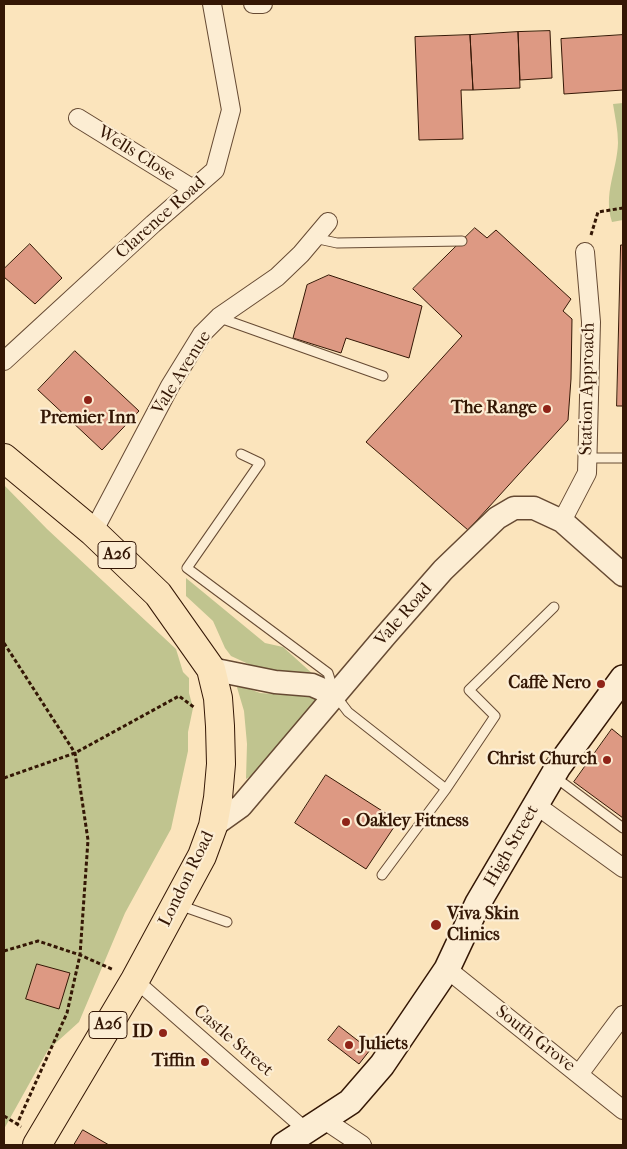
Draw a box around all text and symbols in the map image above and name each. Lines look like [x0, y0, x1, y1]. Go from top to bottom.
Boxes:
street label: Wells Close [93, 122, 179, 186]
street label: Clarence Road [112, 172, 210, 264]
street label: Station Approach [576, 322, 600, 456]
street label: Vale Avenue [148, 327, 216, 419]
marker: Premier Inn [82, 394, 94, 406]
place label: The Range [451, 398, 537, 420]
marker: The Range [541, 403, 553, 415]
place label: Premier Inn [40, 408, 136, 430]
road number: A26 [98, 542, 136, 568]
street label: Vale Road [371, 579, 437, 651]
place label: Caffè Nero [508, 673, 591, 695]
marker: Caffè Nero [595, 678, 607, 690]
place label: Christ Church [487, 749, 597, 771]
marker: Christ Church [601, 754, 613, 766]
street label: High Street [480, 801, 544, 891]
place label: Oakley Fitness [356, 811, 469, 833]
marker: Oakley Fitness [340, 816, 352, 828]
street label: London Road [155, 828, 219, 930]
place label: Viva Skin Clinics [447, 904, 519, 946]
marker: Viva Skin Clinics [429, 918, 443, 932]
street label: Castle Street [189, 1000, 277, 1082]
street label: South Grove [491, 1001, 579, 1077]
road number: A26 [89, 1012, 127, 1038]
place label: ID [132, 1022, 153, 1044]
marker: ID [157, 1027, 169, 1039]
place label: Juliets [359, 1034, 408, 1056]
marker: Juliets [343, 1039, 355, 1051]
place label: Tiffin [152, 1051, 195, 1073]
marker: Tiffin [199, 1056, 211, 1068]

